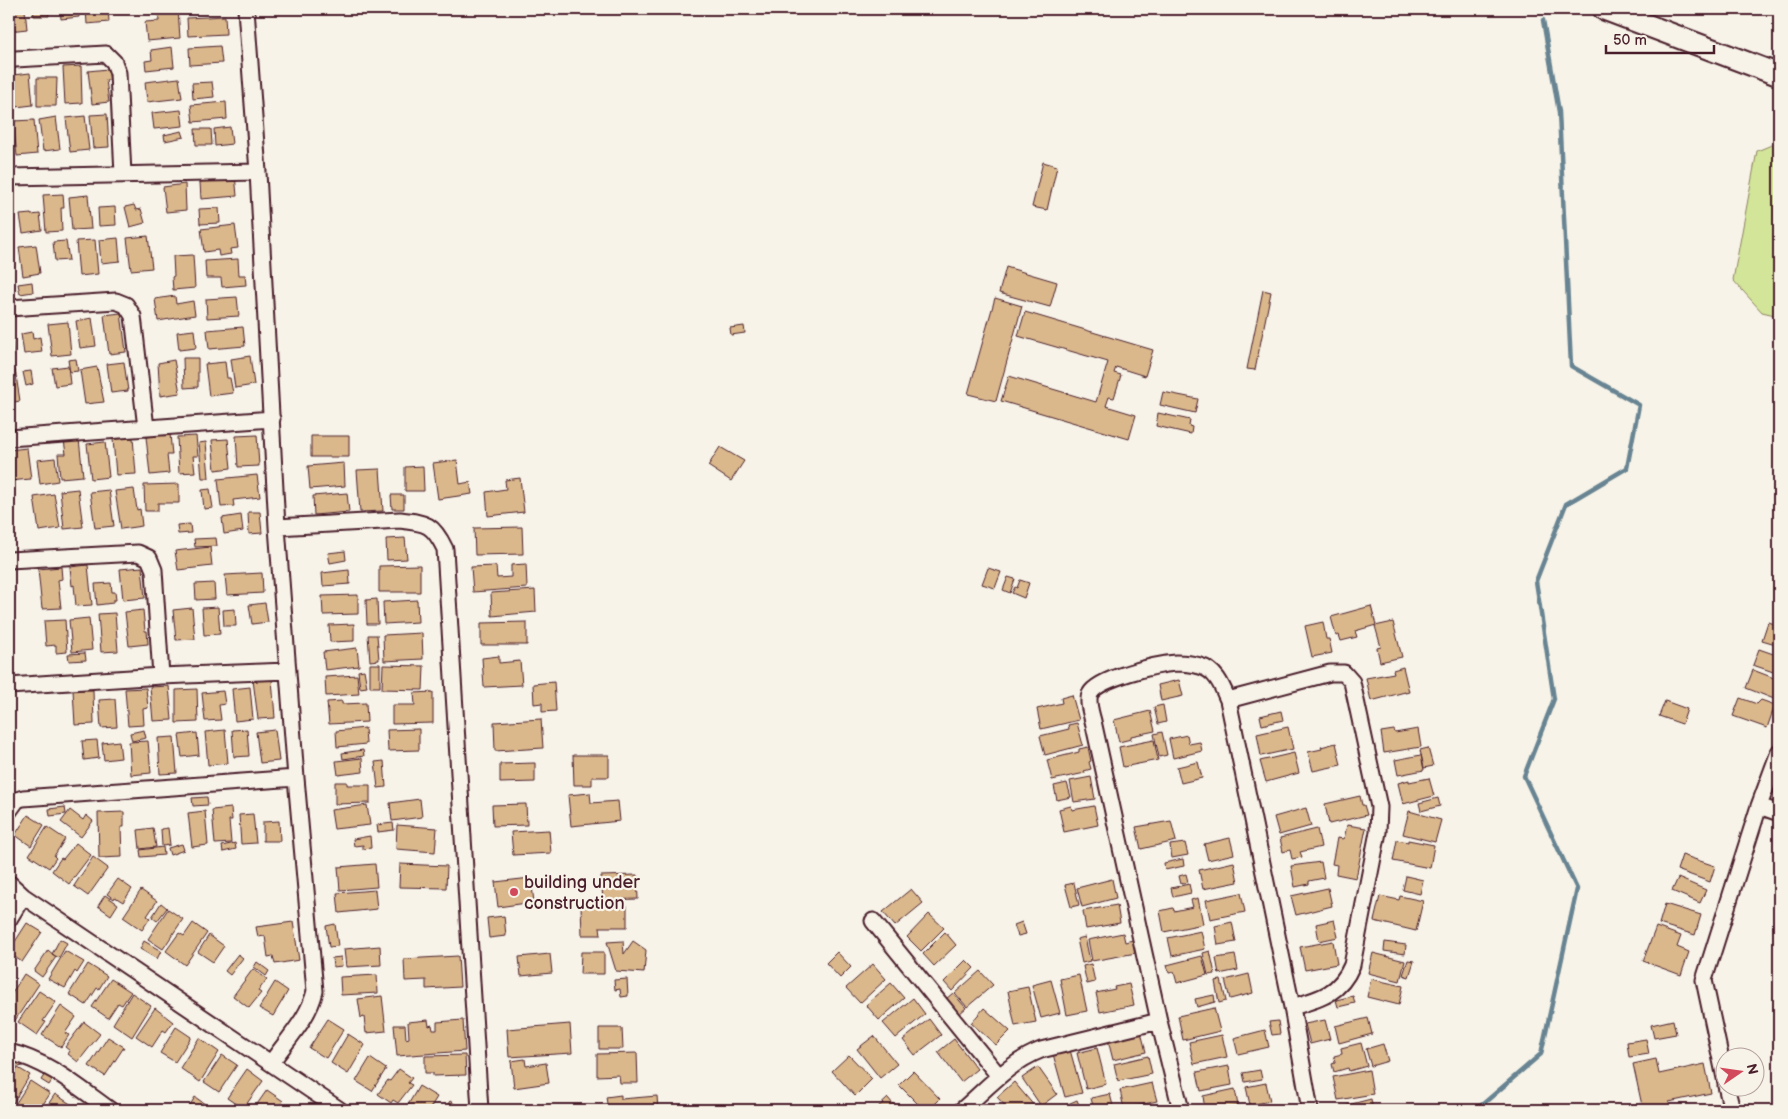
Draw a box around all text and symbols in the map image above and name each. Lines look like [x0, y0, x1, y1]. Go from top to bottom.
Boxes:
scale bar [1606, 22, 1713, 54]
text: 50 m [1613, 31, 1647, 50]
place label: building under construction [524, 872, 640, 914]
marker: building under construction [508, 886, 520, 898]
north arrow [1716, 1046, 1766, 1096]
text: N [1743, 1062, 1762, 1076]

